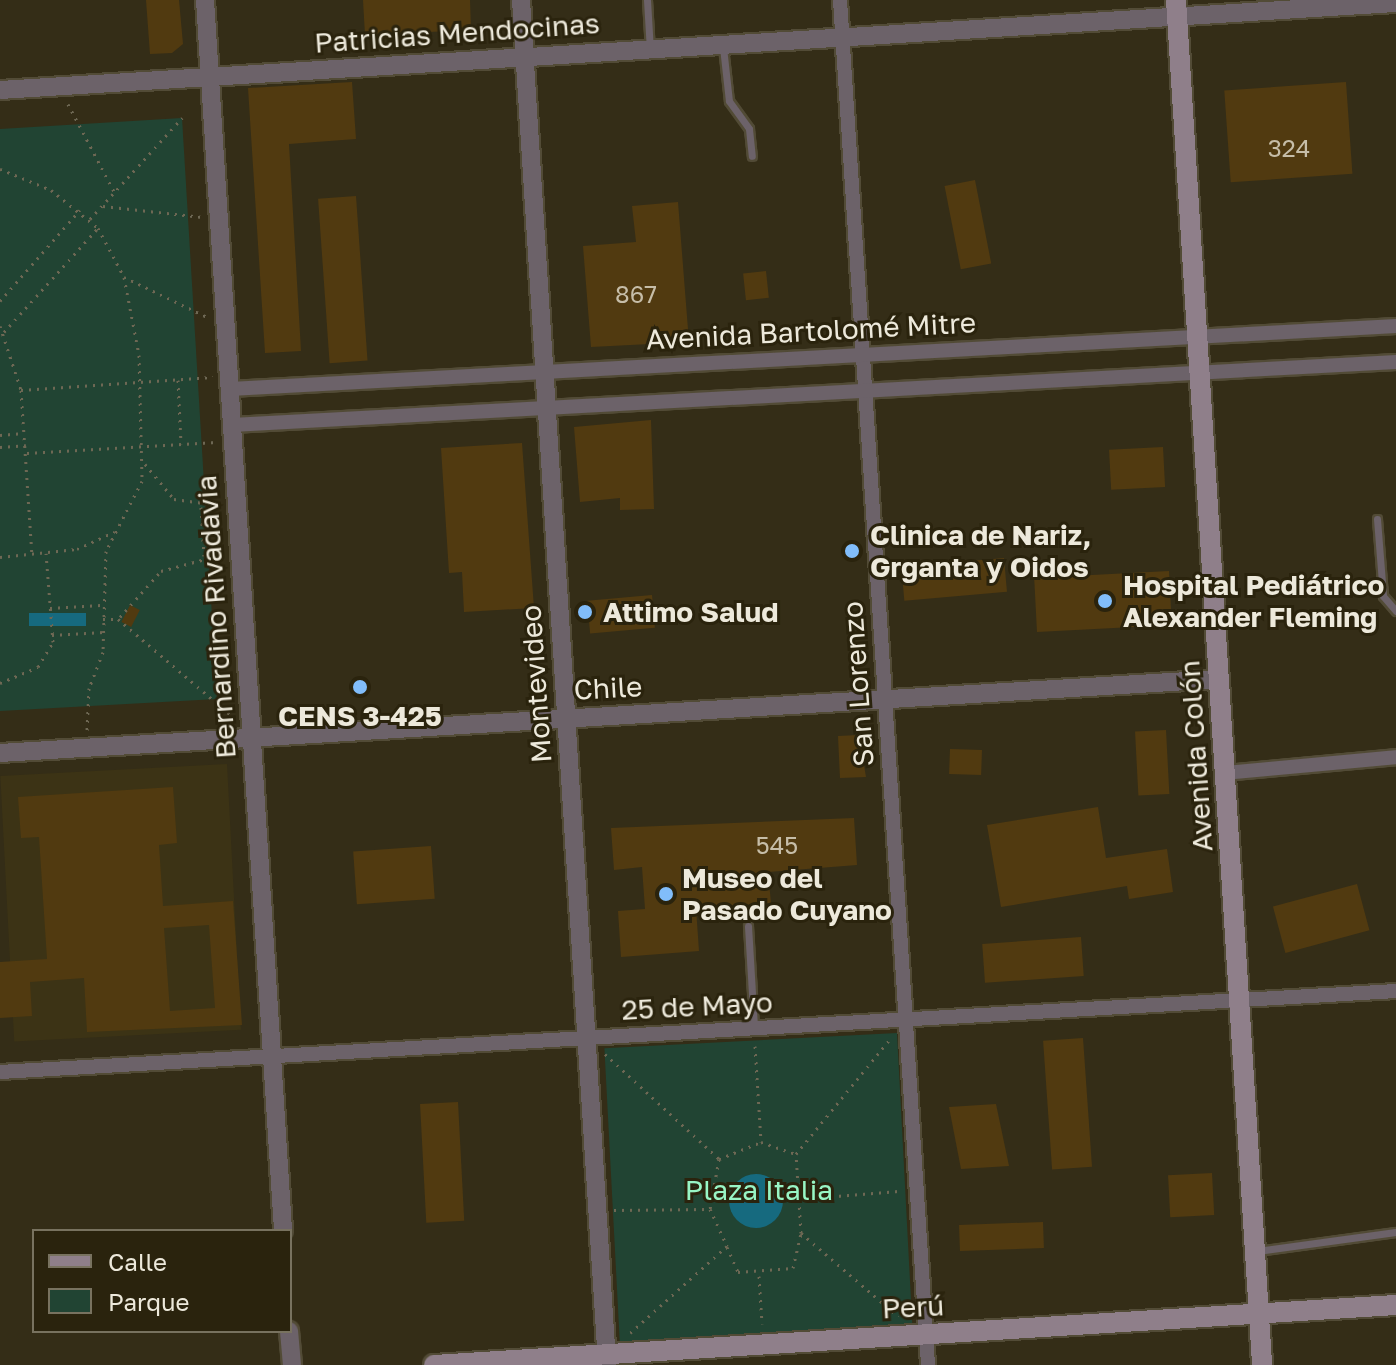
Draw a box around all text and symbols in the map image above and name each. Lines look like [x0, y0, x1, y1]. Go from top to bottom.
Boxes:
street label: Patricias Mendocinas [313, 6, 601, 60]
house number: 324 [1268, 134, 1310, 162]
house number: 867 [615, 280, 657, 308]
street label: Avenida Bartolomé Mitre [645, 306, 977, 356]
street label: Bernardino Rivadavia [189, 474, 243, 760]
place label: Clinica de Nariz, Grganta y Oidos [870, 518, 1091, 584]
marker: Clinica de Nariz, Grganta y Oidos [841, 540, 863, 562]
place label: Hospital Pediátrico Alexander Fleming [1123, 568, 1384, 634]
marker: Hospital Pediátrico Alexander Fleming [1094, 590, 1116, 612]
place label: Attimo Salud [603, 595, 778, 629]
street label: San Lorenzo [835, 600, 881, 768]
marker: Attimo Salud [574, 601, 596, 623]
street label: Montevideo [514, 604, 558, 764]
street label: Avenida Colón [1173, 659, 1219, 853]
street label: Chile [573, 669, 643, 707]
marker: CENS 3-425 [351, 678, 369, 696]
place label: CENS 3-425 [278, 699, 442, 733]
house number: 545 [756, 831, 798, 859]
place label: Museo del Pasado Cuyano [682, 861, 892, 927]
marker: Museo del Pasado Cuyano [657, 885, 675, 903]
street label: 25 de Mayo [621, 985, 773, 1027]
park label: Plaza Italia [685, 1173, 833, 1207]
legend [32, 1229, 292, 1333]
text: Calle [108, 1247, 167, 1276]
text: Parque [108, 1287, 189, 1316]
street label: Perú [881, 1289, 945, 1325]

